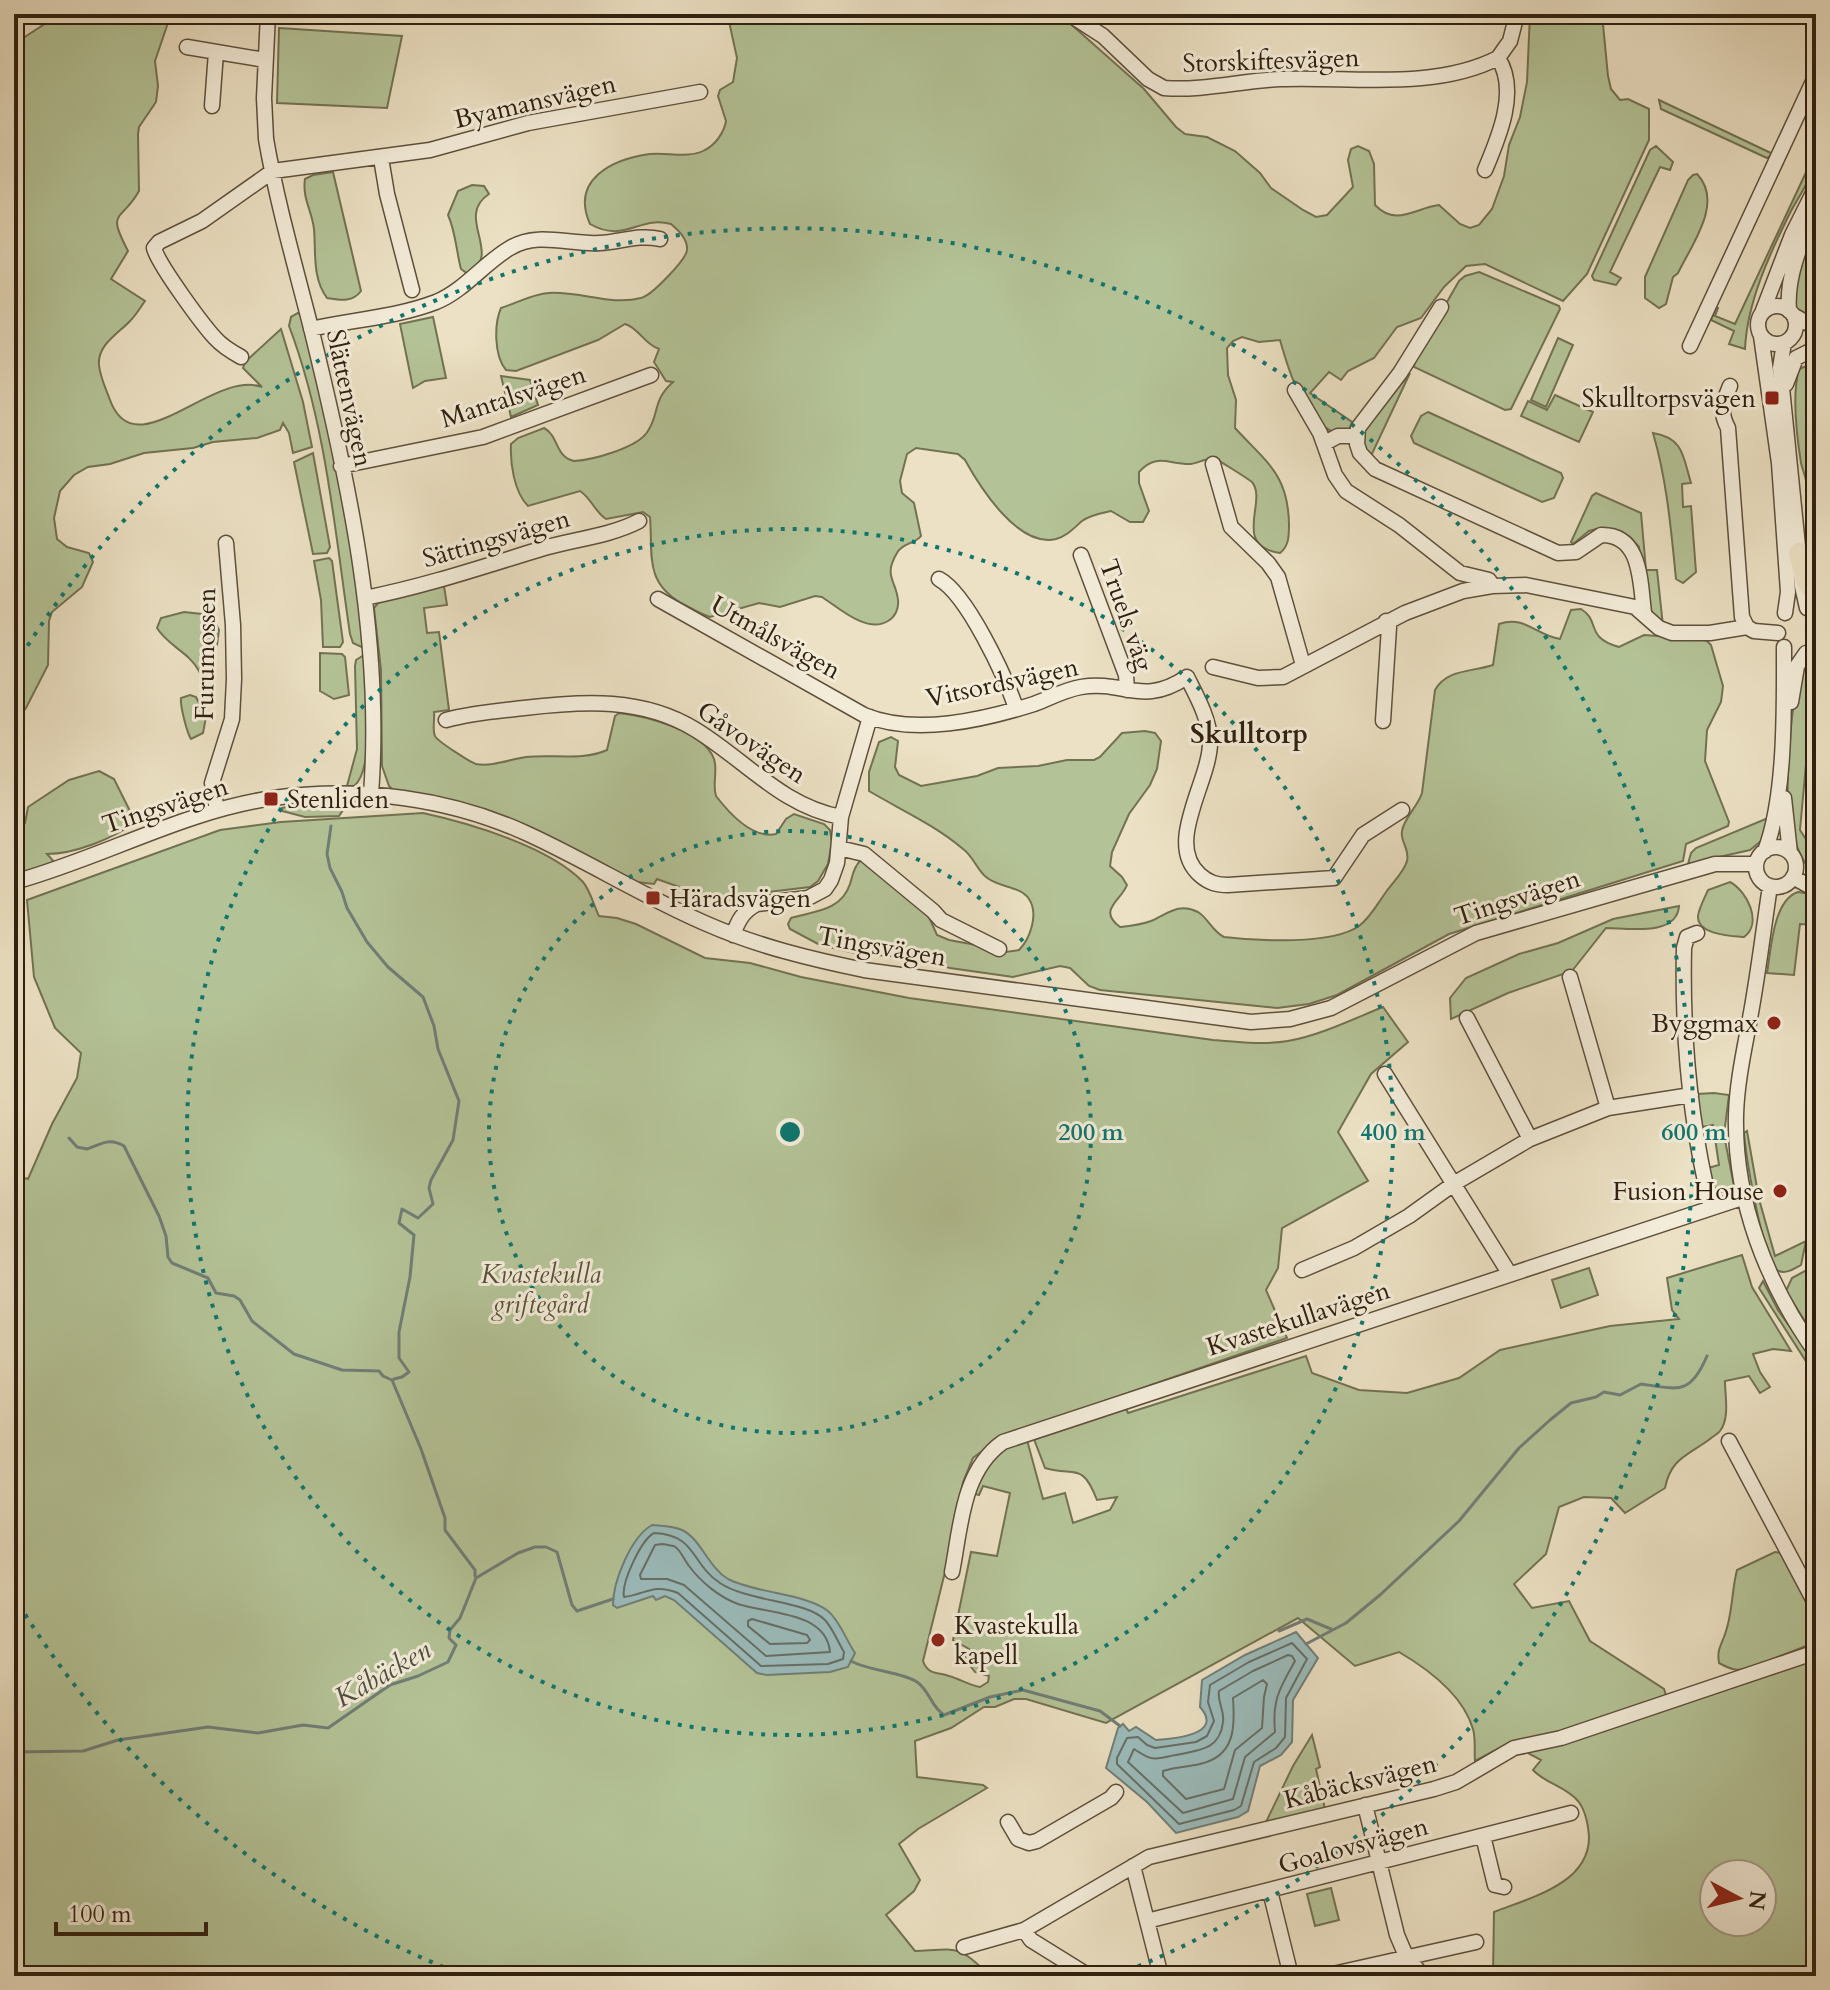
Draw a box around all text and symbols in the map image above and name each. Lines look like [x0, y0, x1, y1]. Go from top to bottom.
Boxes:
street label: Storskiftesvägen [1182, 40, 1360, 81]
street label: Byamansvägen [451, 66, 620, 137]
street label: Slättenvägen [318, 326, 381, 470]
street label: Mantalsvägen [436, 356, 591, 436]
place label: Skulltorpsvägen [1582, 381, 1756, 416]
marker: Skulltorpsvägen [1763, 389, 1781, 407]
street label: Sättingsvägen [418, 501, 574, 576]
street label: Truels väg [1091, 555, 1162, 676]
street label: Furumossen [187, 587, 224, 721]
street label: Utmålsvägen [704, 587, 847, 688]
street label: Vitsordsvägen [923, 649, 1082, 716]
street label: Gåvovägen [690, 693, 813, 792]
district label: Skulltorp [1190, 715, 1308, 753]
street label: Tingsvägen [98, 769, 233, 842]
place label: Stenliden [287, 782, 389, 817]
marker: Stenliden [262, 790, 280, 808]
street label: Tingsvägen [1450, 861, 1585, 934]
place label: Häradsvägen [669, 881, 811, 916]
marker: Häradsvägen [644, 889, 662, 907]
street label: Tingsvägen [815, 918, 949, 975]
place label: Byggmax [1651, 1006, 1758, 1041]
marker: Byggmax [1765, 1014, 1783, 1032]
text: 200 m [1058, 1116, 1125, 1149]
text: 400 m [1360, 1116, 1427, 1149]
text: 600 m [1661, 1116, 1728, 1149]
centre of rings [776, 1118, 804, 1146]
place label: Fusion House [1613, 1174, 1764, 1209]
marker: Fusion House [1771, 1182, 1789, 1200]
park label: Kvastekulla griftegård [481, 1257, 601, 1322]
street label: Kvastekullavägen [1202, 1272, 1395, 1365]
place label: Kvastekulla kapell [954, 1608, 1079, 1673]
water label: Kåbäcken [327, 1631, 438, 1717]
marker: Kvastekulla kapell [929, 1631, 947, 1649]
street label: Kåbäcksvägen [1280, 1746, 1440, 1817]
street label: Goalovsvägen [1274, 1809, 1432, 1882]
north arrow [1698, 1858, 1778, 1938]
scale bar [56, 1886, 206, 1936]
text: N [1741, 1889, 1773, 1912]
text: 100 m [68, 1898, 132, 1931]

